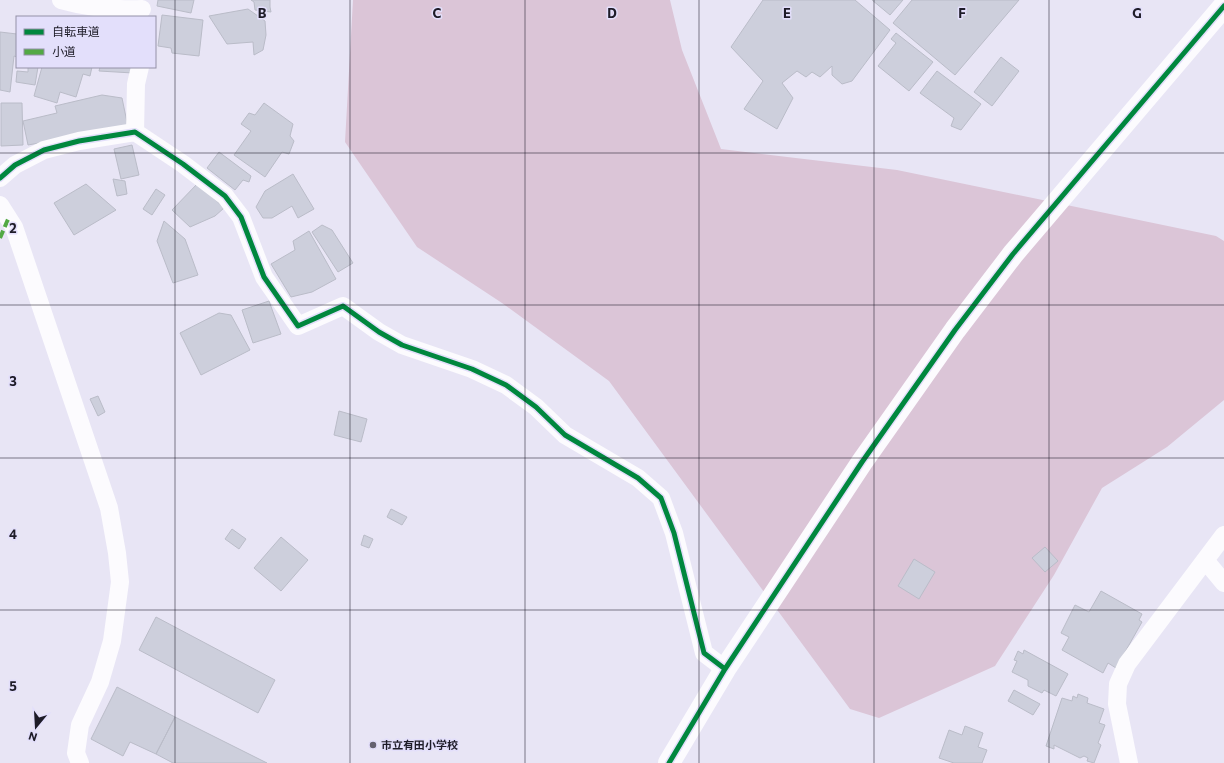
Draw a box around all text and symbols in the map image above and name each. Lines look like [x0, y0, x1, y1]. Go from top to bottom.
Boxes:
text: B [258, 5, 267, 21]
text: C [433, 5, 442, 21]
text: D [607, 5, 617, 21]
text: E [783, 5, 791, 21]
text: F [958, 5, 966, 21]
text: G [1132, 5, 1142, 21]
legend [16, 16, 156, 68]
text: 自転車道 [52, 24, 100, 38]
text: 小道 [52, 44, 76, 58]
text: 2 [9, 220, 17, 236]
text: 3 [9, 373, 17, 389]
text: 4 [9, 526, 17, 542]
text: 5 [9, 678, 17, 694]
north arrow [16, 707, 56, 747]
text: N [27, 730, 39, 744]
place label: 市立有田小学校 [381, 738, 458, 751]
marker: 市立有田小学校 [368, 740, 378, 750]

